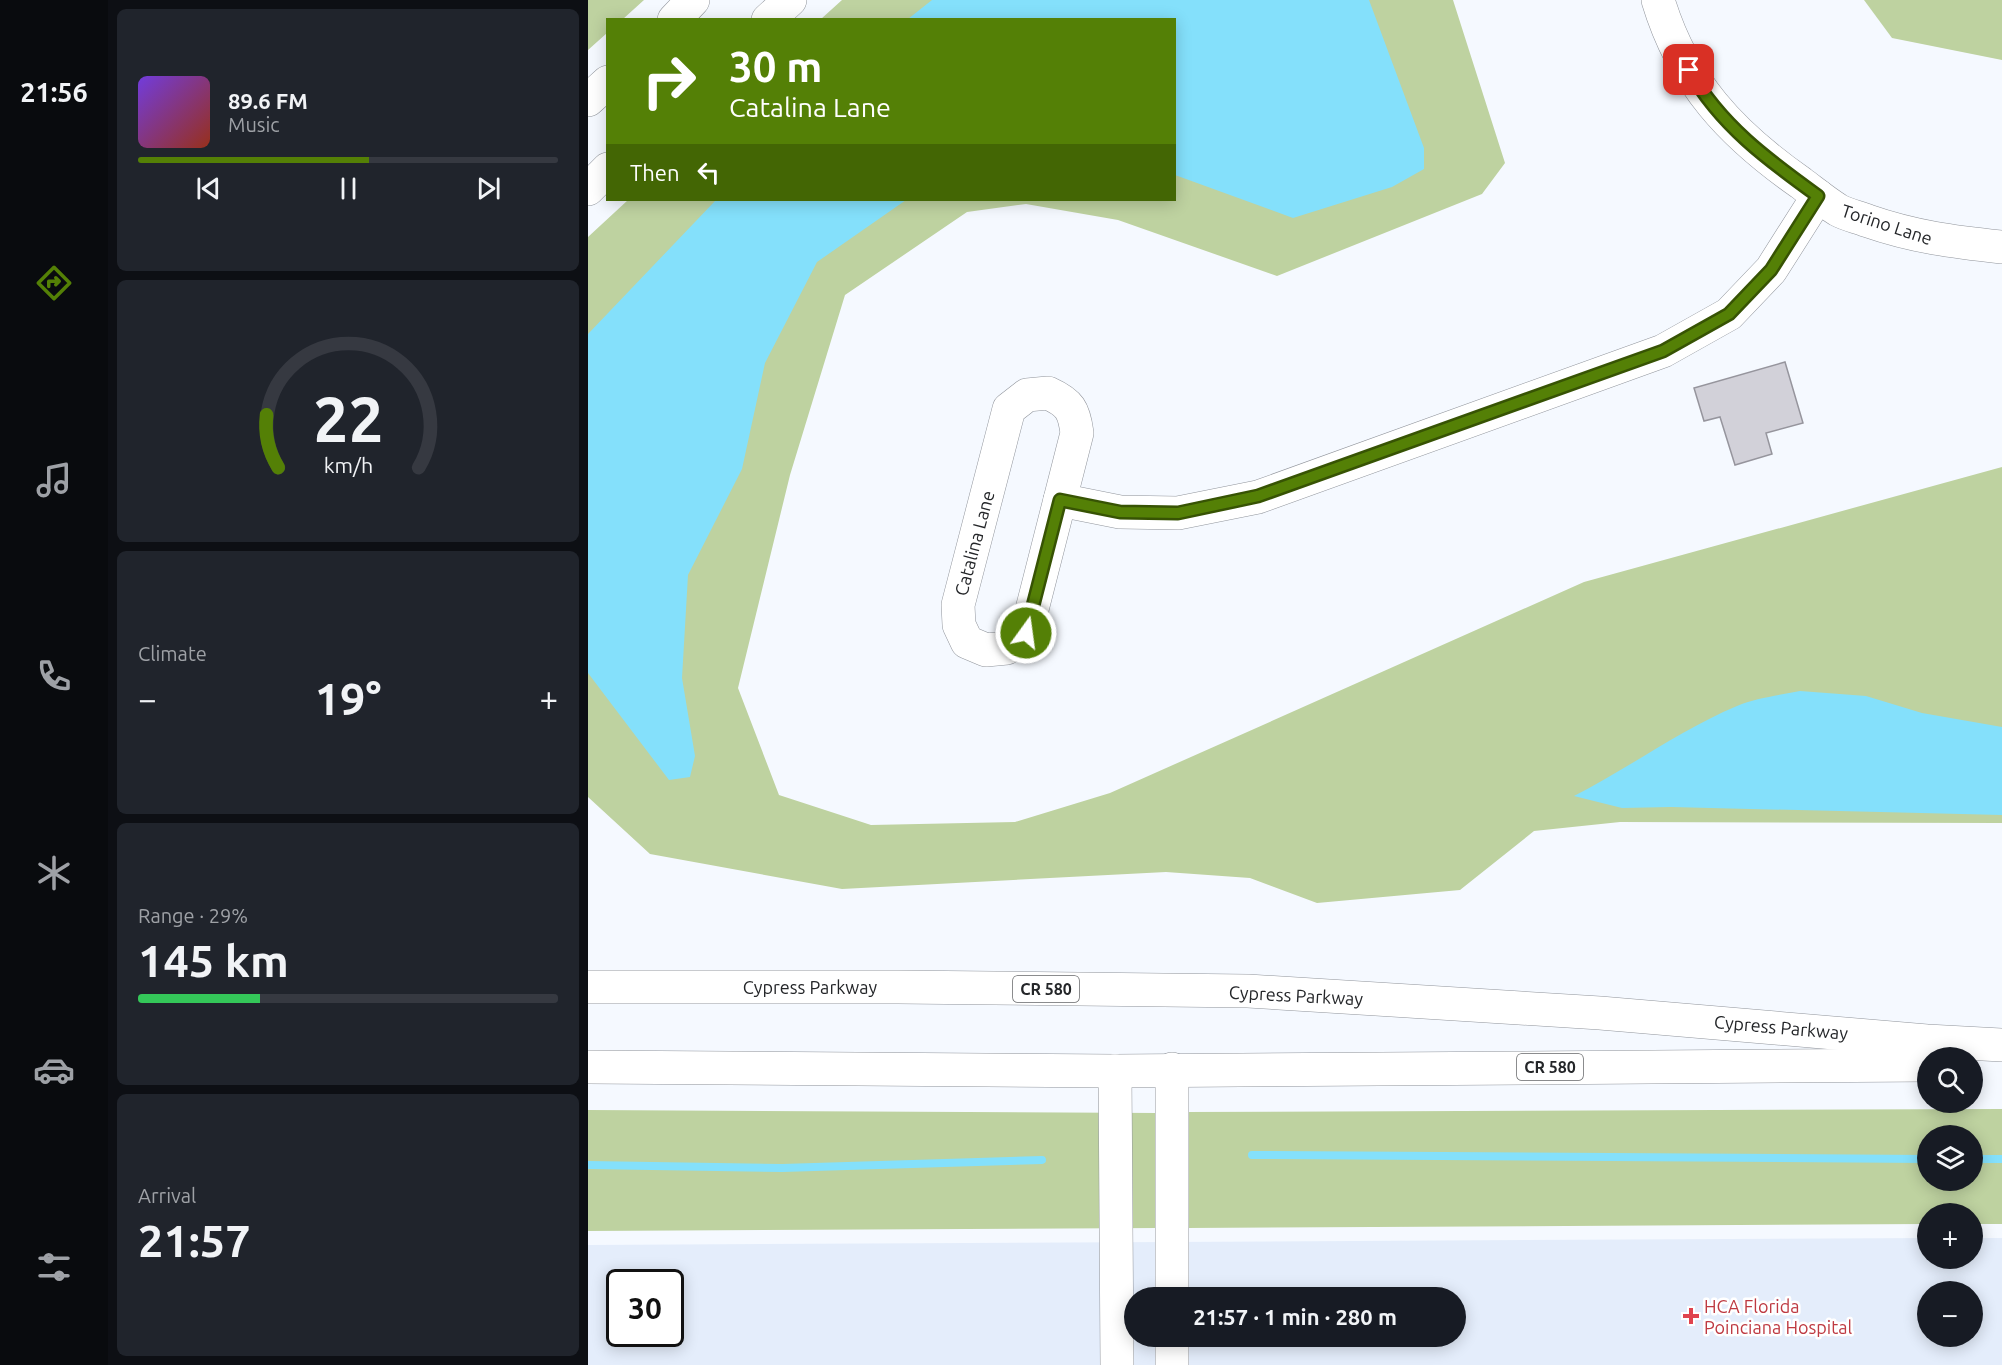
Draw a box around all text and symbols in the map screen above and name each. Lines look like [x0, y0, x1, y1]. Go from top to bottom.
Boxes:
icon: right [630, 42, 708, 120]
text: 30 m [729, 43, 823, 90]
pin [1663, 44, 1714, 95]
icon: arrive [1672, 53, 1705, 86]
text: 21:56 [20, 77, 88, 107]
text: 89.6 FM [228, 88, 308, 113]
text: Catalina Lane [729, 92, 891, 122]
text: Music [228, 113, 280, 136]
icon: left [692, 156, 725, 189]
text: Then [630, 160, 680, 185]
icon: previous [192, 172, 225, 205]
icon: pause [332, 172, 365, 205]
icon: next [472, 172, 505, 205]
street label: Torino Lane [1839, 200, 1935, 248]
icon: directions [33, 262, 75, 304]
text: 22 [313, 384, 383, 454]
text: km/h [323, 454, 373, 478]
icon: music [33, 459, 75, 501]
street label: Catalina Lane [950, 488, 998, 598]
position arrow [994, 601, 1058, 665]
text: Climate [138, 642, 207, 665]
icon: phone [33, 655, 75, 697]
text: 19° [315, 673, 381, 724]
text: − [138, 680, 157, 717]
text: + [539, 680, 558, 717]
icon: climate [33, 852, 75, 894]
text: Range · 29% [138, 904, 248, 927]
text: 145 km [138, 935, 289, 986]
road number: CR 580 [1013, 976, 1079, 1002]
street label: Cypress Parkway [743, 977, 878, 997]
street label: Cypress Parkway [1228, 981, 1364, 1009]
street label: Cypress Parkway [1713, 1011, 1849, 1043]
map controls [1917, 1047, 1983, 1347]
button: search [1917, 1047, 1983, 1113]
icon: car [33, 1049, 75, 1091]
road number: CR 580 [1517, 1054, 1583, 1080]
button: layers [1917, 1125, 1983, 1191]
text: Arrival [138, 1184, 196, 1207]
button: + [1917, 1203, 1983, 1269]
text: 21:57 [138, 1215, 251, 1266]
icon: filters [33, 1246, 75, 1288]
speed limit sign: 30 [606, 1269, 684, 1347]
button: − [1917, 1281, 1983, 1347]
place label: HCA Florida Poinciana Hospital [1704, 1296, 1852, 1337]
text: 21:57 · 1 min · 280 m [1193, 1304, 1397, 1329]
marker: HCA Florida Poinciana Hospital [1682, 1307, 1700, 1325]

